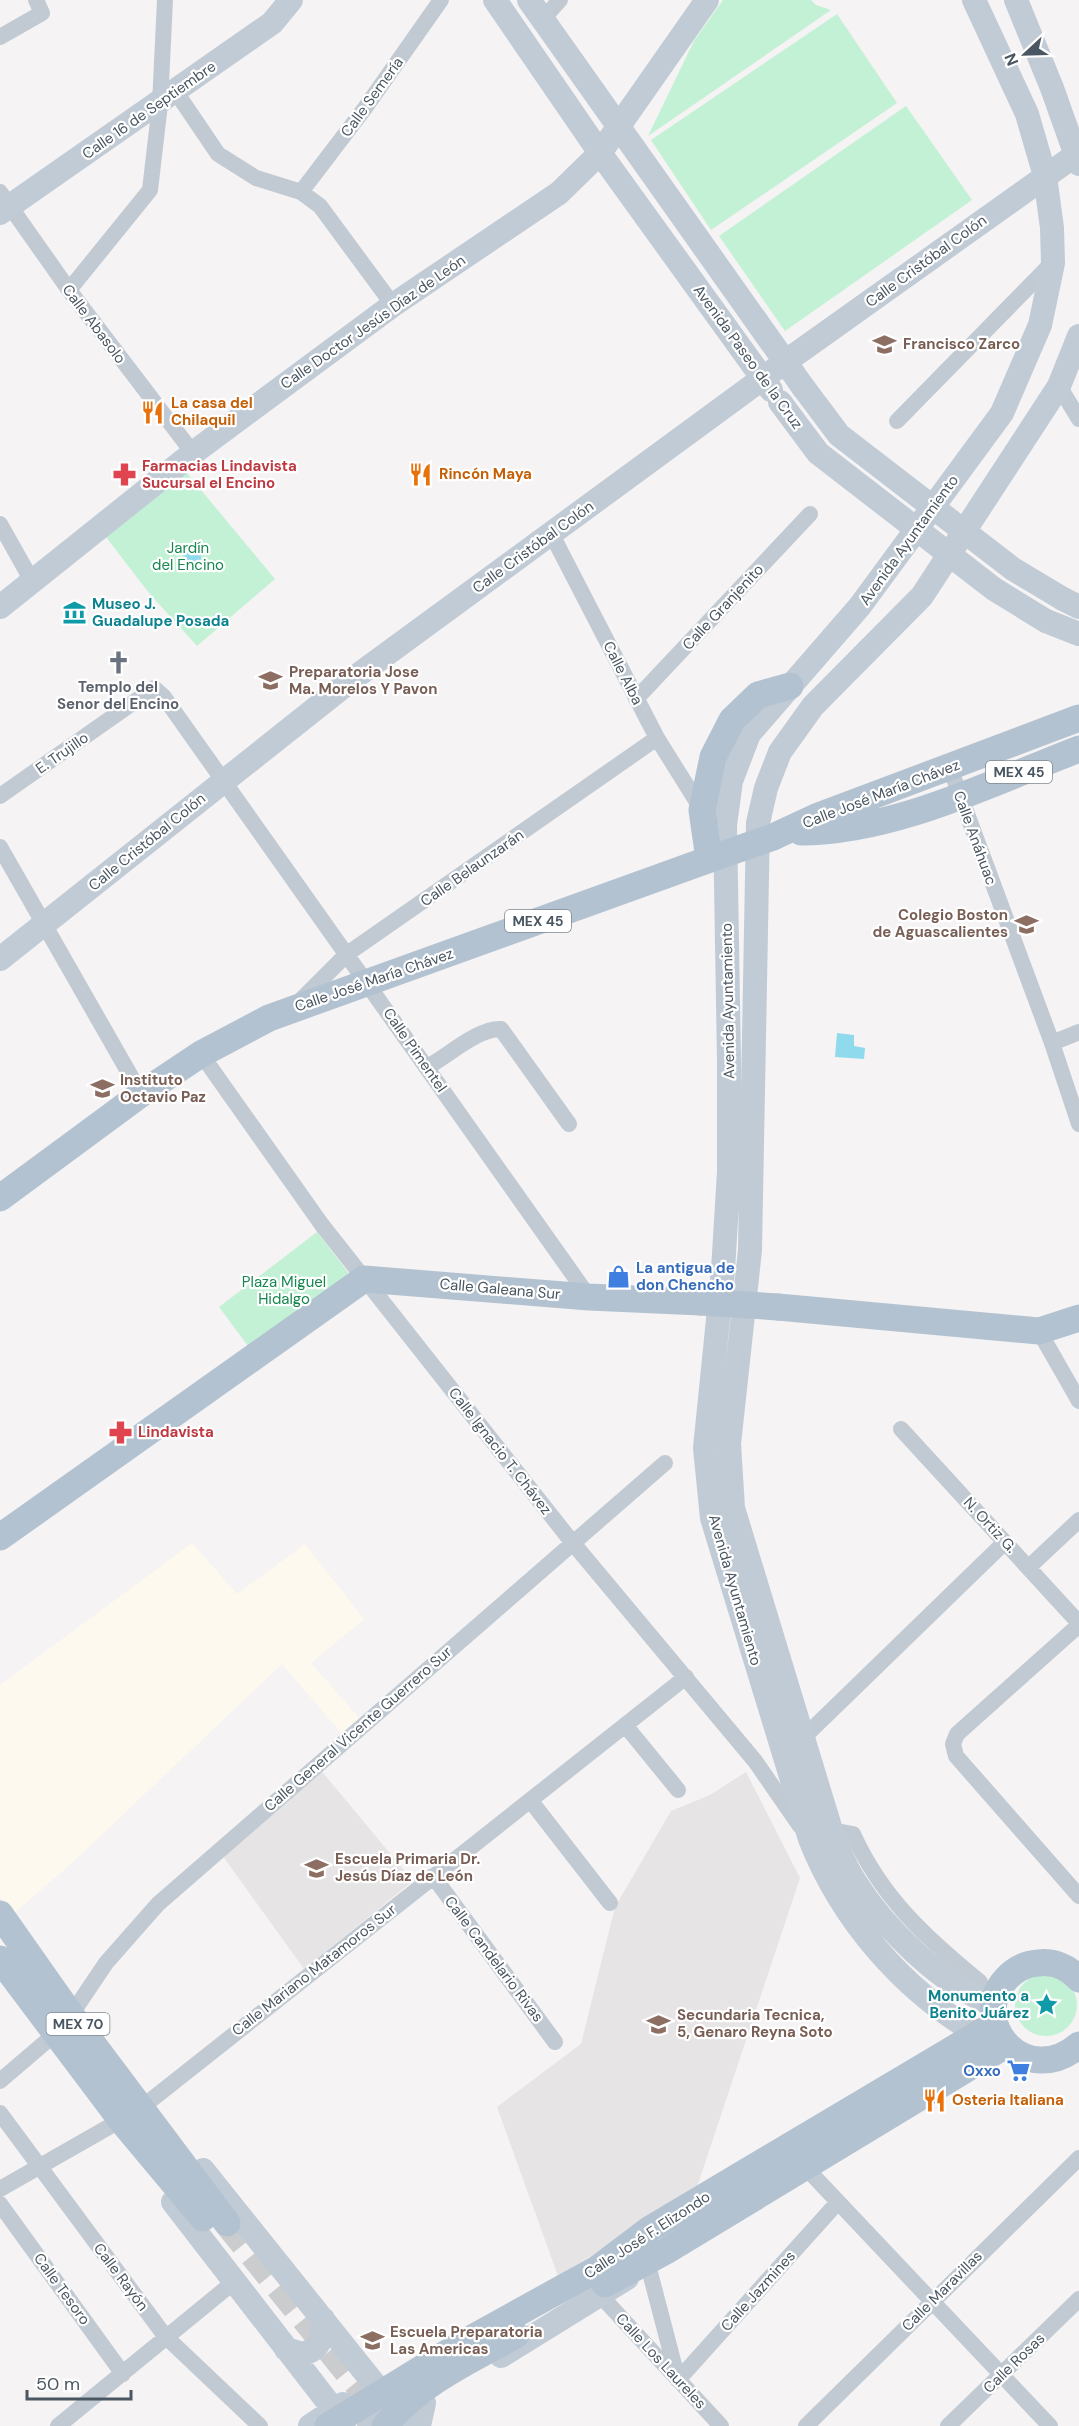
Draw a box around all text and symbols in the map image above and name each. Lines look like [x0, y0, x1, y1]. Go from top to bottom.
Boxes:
north arrow [995, 24, 1055, 84]
text: N [1000, 50, 1023, 69]
street label: Calle Semería [336, 53, 408, 141]
street label: Calle 16 de Septiembre [78, 56, 220, 164]
street label: Calle Cristóbal Colón [861, 210, 991, 312]
street label: Calle Doctor Jesús Díaz de León [276, 250, 470, 394]
street label: Calle Abasolo [58, 280, 130, 368]
street label: Avenida Paseo de la Cruz [689, 281, 807, 433]
school or university icon: Francisco Zarco [872, 331, 898, 357]
place label: Francisco Zarco [903, 334, 1020, 354]
place label: La casa del Chilaquil [171, 393, 253, 430]
restaurant icon: La casa del Chilaquil [140, 399, 166, 425]
place label: Farmacias Lindavista Sucursal el Encino [142, 456, 297, 493]
restaurant icon: Rincón Maya [408, 461, 434, 487]
pharmacy icon: Farmacias Lindavista Sucursal el Encino [111, 462, 137, 488]
place label: Rincón Maya [439, 464, 532, 484]
street label: Avenida Ayuntamiento [855, 471, 963, 609]
street label: Calle Cristóbal Colón [468, 496, 598, 598]
park label: Jardín del Encino [152, 538, 224, 575]
street label: Calle Granjenito [678, 560, 768, 654]
place label: Museo J. Guadalupe Posada [92, 594, 229, 631]
museum icon: Museo J. Guadalupe Posada [61, 600, 87, 626]
street label: Calle Alba [598, 638, 648, 708]
church icon: Templo del Senor del Encino [105, 650, 131, 676]
place label: Preparatoria Jose Ma. Morelos Y Pavon [289, 662, 437, 699]
school or university icon: Preparatoria Jose Ma. Morelos Y Pavon [258, 668, 284, 694]
place label: Templo del Senor del Encino [57, 677, 179, 714]
street label: E. Trujillo [32, 728, 92, 778]
street label: Calle José María Chávez [800, 755, 962, 833]
road number: MEX 45 [986, 761, 1052, 783]
street label: Calle Anáhuac [949, 788, 1001, 888]
street label: Calle Cristóbal Colón [84, 789, 210, 895]
street label: Calle Belaunzarán [416, 825, 528, 911]
place label: Colegio Boston de Aguascalientes [872, 905, 1008, 942]
road number: MEX 45 [505, 910, 571, 932]
school or university icon: Colegio Boston de Aguascalientes [1013, 911, 1039, 937]
street label: Avenida Ayuntamiento [717, 923, 739, 1079]
street label: Calle José María Chávez [292, 943, 456, 1017]
street label: Calle Pimentel [379, 1004, 451, 1096]
place label: Instituto Octavio Paz [120, 1070, 206, 1107]
school or university icon: Instituto Octavio Paz [89, 1076, 115, 1102]
place label: La antigua de don Chencho [636, 1258, 735, 1295]
shop icon: La antigua de don Chencho [605, 1264, 631, 1290]
park label: Plaza Miguel Hidalgo [242, 1272, 326, 1309]
street label: Calle Galeana Sur [439, 1274, 562, 1304]
street label: Calle Ignacio T. Chávez [444, 1383, 556, 1519]
pharmacy icon: Lindavista [107, 1419, 133, 1445]
place label: Lindavista [138, 1422, 214, 1442]
street label: N. Ortiz G. [959, 1493, 1021, 1557]
street label: Avenida Ayuntamiento [704, 1512, 766, 1668]
street label: Calle General Vicente Guerrero Sur [260, 1642, 456, 1816]
place label: Escuela Primaria Dr. Jesús Díaz de León [335, 1849, 480, 1886]
school or university icon: Escuela Primaria Dr. Jesús Díaz de León [304, 1855, 330, 1881]
street label: Calle Candelario Rivas [440, 1892, 548, 2026]
street label: Calle Mariano Matamoros Sur [228, 1899, 401, 2040]
place label: Monumento a Benito Juárez [928, 1986, 1029, 2023]
place icon: Monumento a Benito Juárez [1034, 1992, 1060, 2018]
place label: Secundaria Tecnica, 5, Genaro Reyna Soto [677, 2005, 833, 2042]
school or university icon: Secundaria Tecnica, 5, Genaro Reyna Soto [646, 2011, 672, 2037]
road number: MEX 70 [46, 2013, 110, 2035]
supermarket icon: Oxxo [1006, 2058, 1032, 2084]
place label: Oxxo [963, 2061, 1001, 2081]
restaurant icon: Osteria Italiana [921, 2087, 947, 2113]
place label: Osteria Italiana [952, 2090, 1064, 2110]
street label: Calle José F. Elizondo [580, 2187, 714, 2283]
street label: Calle Rayón [89, 2239, 153, 2315]
street label: Calle Jazmines [716, 2246, 800, 2336]
street label: Calle Maravillas [897, 2246, 987, 2336]
street label: Calle Tesoro [29, 2249, 95, 2329]
street label: Calle Los Laureles [611, 2309, 711, 2413]
place label: Escuela Preparatoria Las Americas [390, 2322, 543, 2359]
school or university icon: Escuela Preparatoria Las Americas [359, 2328, 385, 2354]
street label: Calle Rosas [979, 2328, 1049, 2398]
scale bar [27, 2363, 130, 2401]
text: 50 m [36, 2372, 80, 2396]

